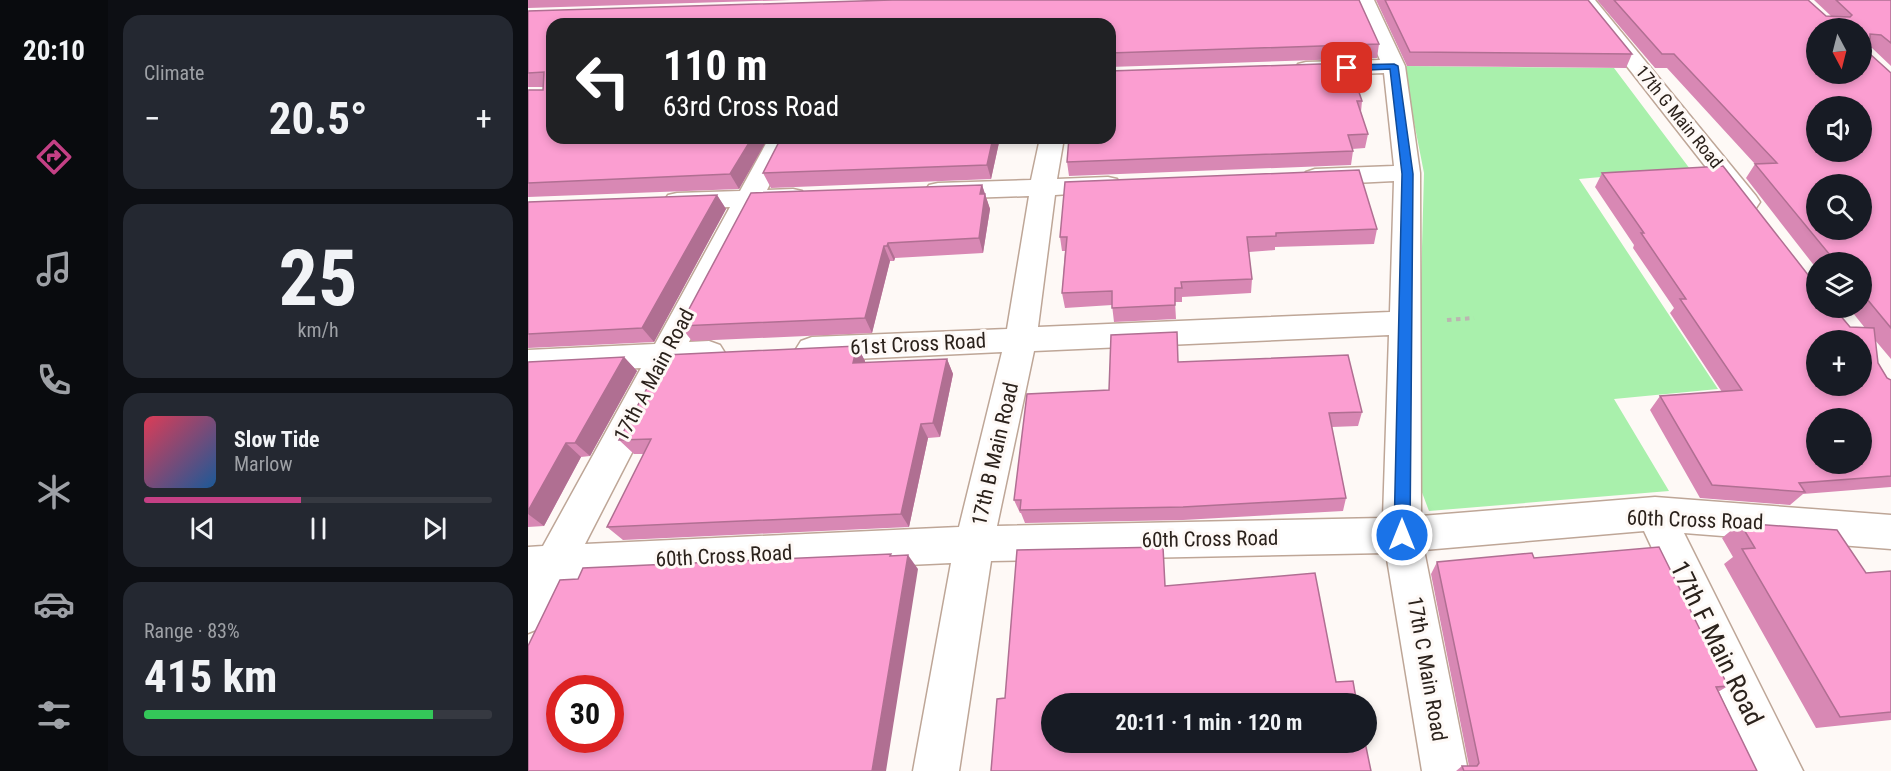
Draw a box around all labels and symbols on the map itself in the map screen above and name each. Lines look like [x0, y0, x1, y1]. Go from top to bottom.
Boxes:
north arrow [1806, 18, 1872, 84]
pin [1321, 42, 1372, 93]
street label: 17th G Main Road [1632, 61, 1727, 172]
street label: 17th A Main Road [609, 305, 699, 445]
street label: 61st Cross Road [849, 328, 987, 360]
street label: 17th B Main Road [967, 380, 1023, 528]
position arrow [1370, 503, 1434, 567]
street label: 60th Cross Road [1626, 506, 1764, 534]
street label: 60th Cross Road [1141, 526, 1279, 552]
street label: 60th Cross Road [655, 540, 793, 572]
street label: 17th F Main Road [1664, 556, 1770, 730]
street label: 17th C Main Road [1402, 595, 1452, 743]
speed limit sign: 30 [546, 675, 624, 753]

